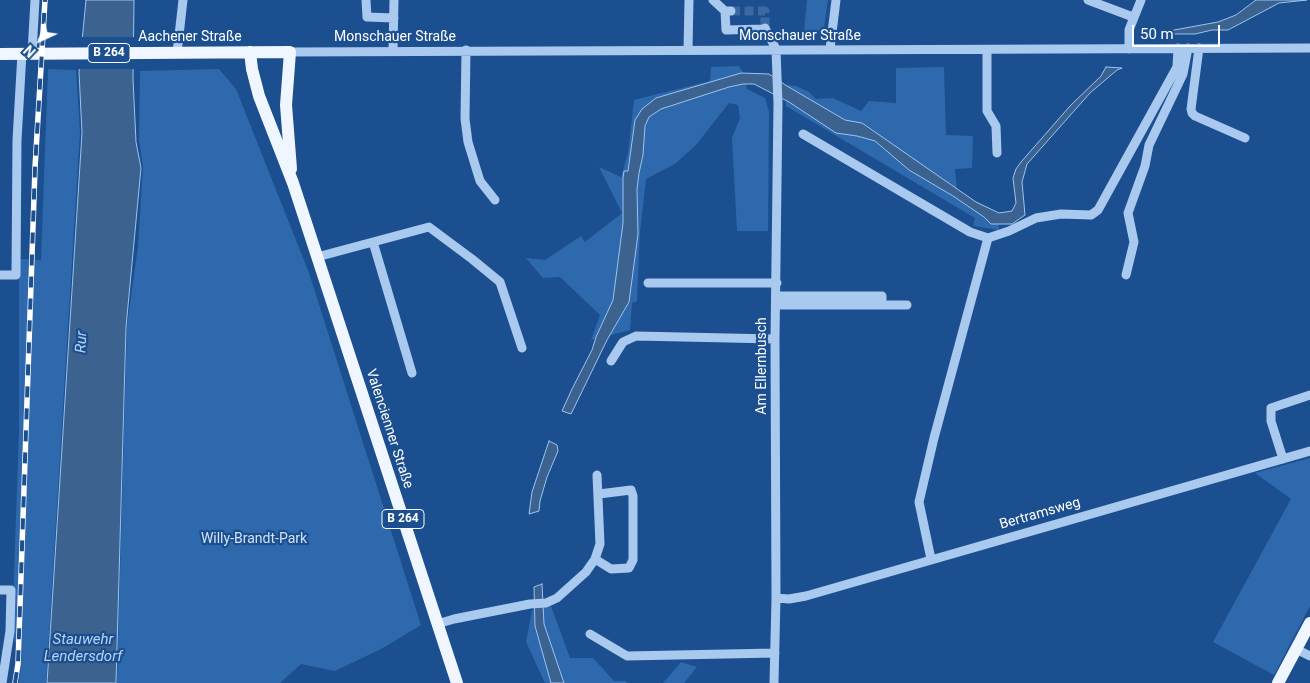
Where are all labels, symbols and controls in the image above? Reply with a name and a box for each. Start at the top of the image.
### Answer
north arrow [15,15,65,65]
scale bar [1135,15,1222,47]
text: 50 m [1140,25,1174,43]
street label: Monschauer Straße [739,28,861,44]
street label: Aachener Straße [138,29,242,45]
street label: Monschauer Straße [334,29,456,45]
text: N [21,42,39,60]
road number: B 264 [88,44,130,62]
street label: Am Ellernbusch [754,317,770,415]
water label: Rur [72,331,92,353]
street label: Valencienner Straße [362,367,416,491]
street label: Bertramsweg [998,494,1082,534]
road number: B 264 [382,509,424,528]
park label: Willy-Brandt-Park [201,531,307,547]
water label: Stauwehr Lendersdorf [44,631,122,666]

